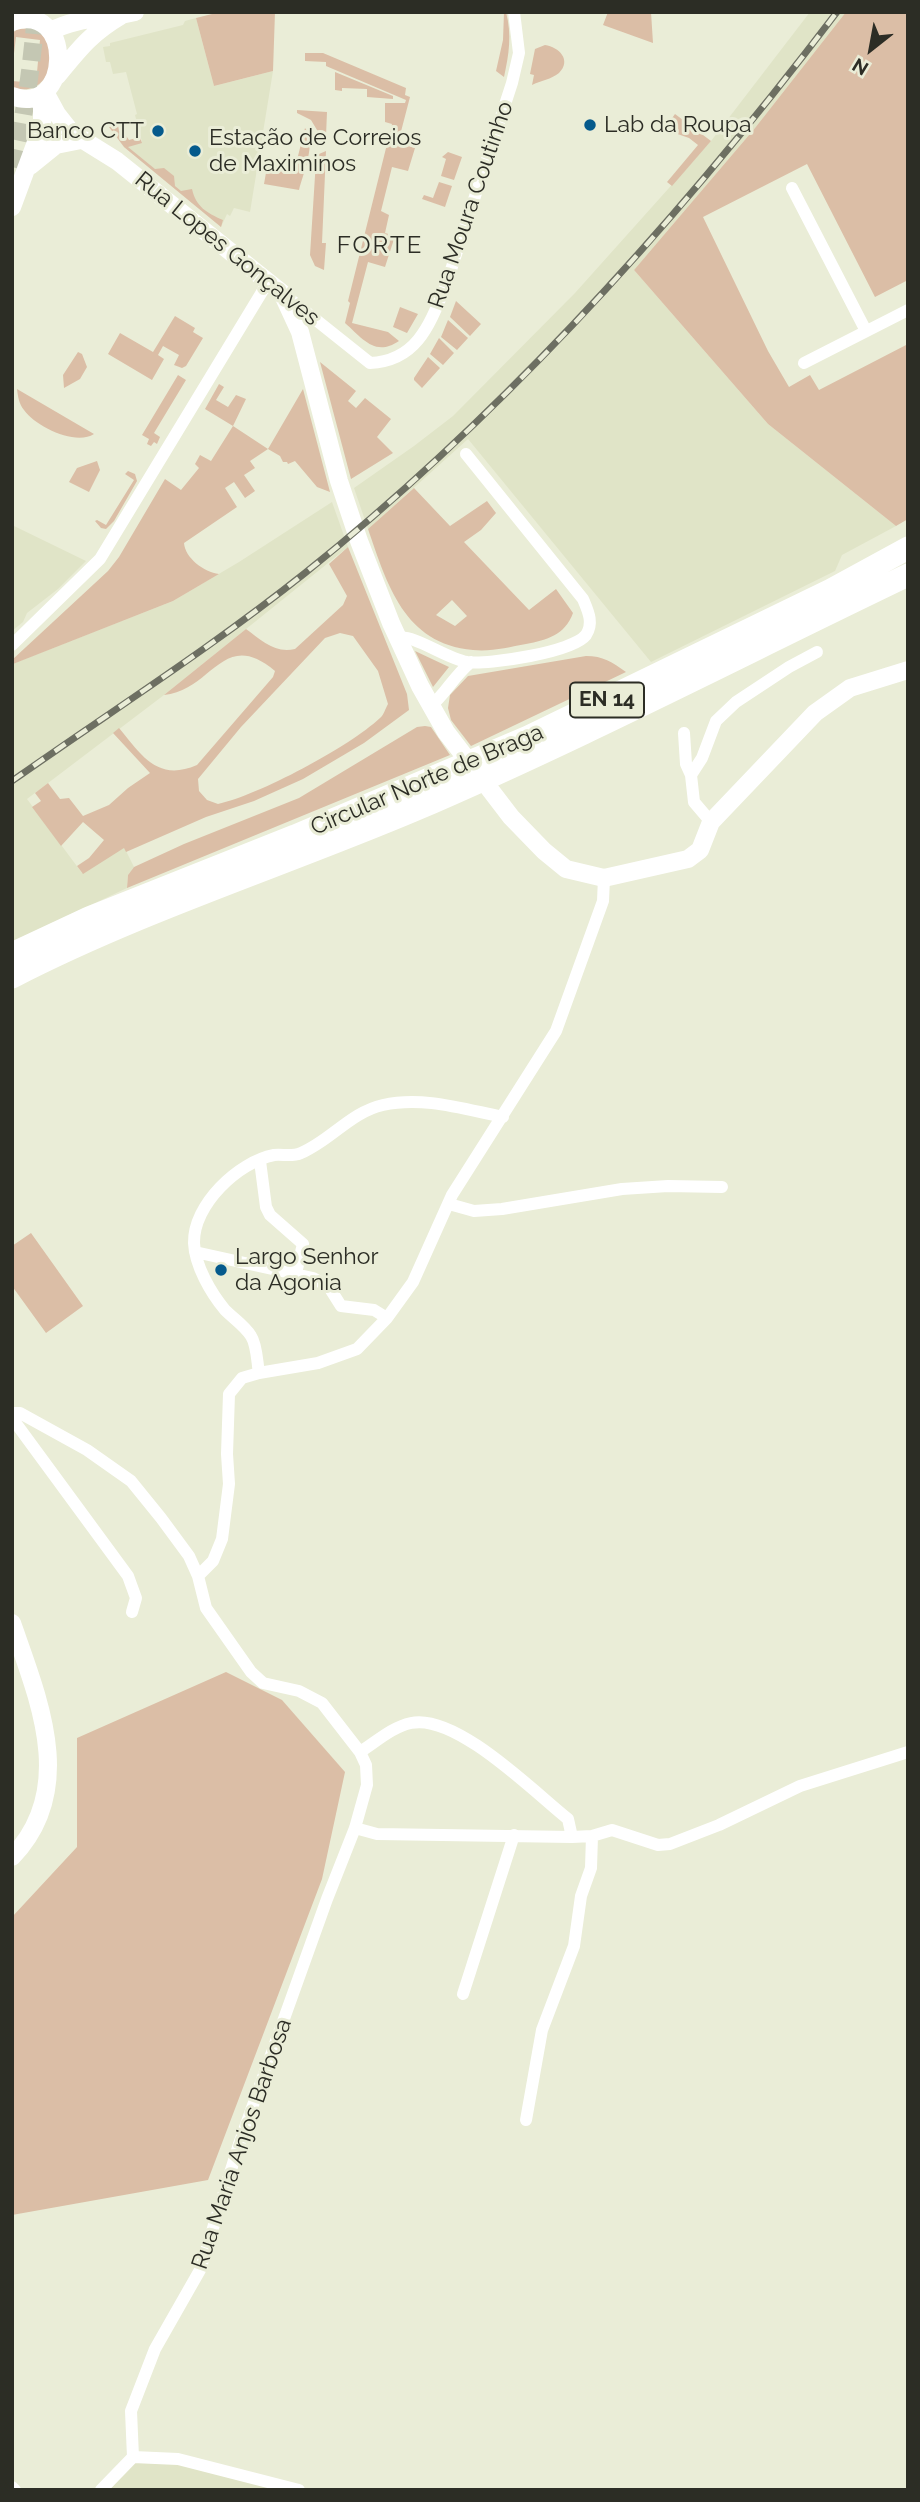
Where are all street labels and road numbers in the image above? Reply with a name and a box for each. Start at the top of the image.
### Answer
street label: Rua Moura Coutinho [423,98,519,312]
street label: Rua Lopes Gonçalves [129,166,325,332]
road number: EN 14 [570,682,644,718]
street label: Circular Norte de Braga [307,718,547,842]
street label: Rua Maria Anjos Barbosa [186,2015,298,2273]

